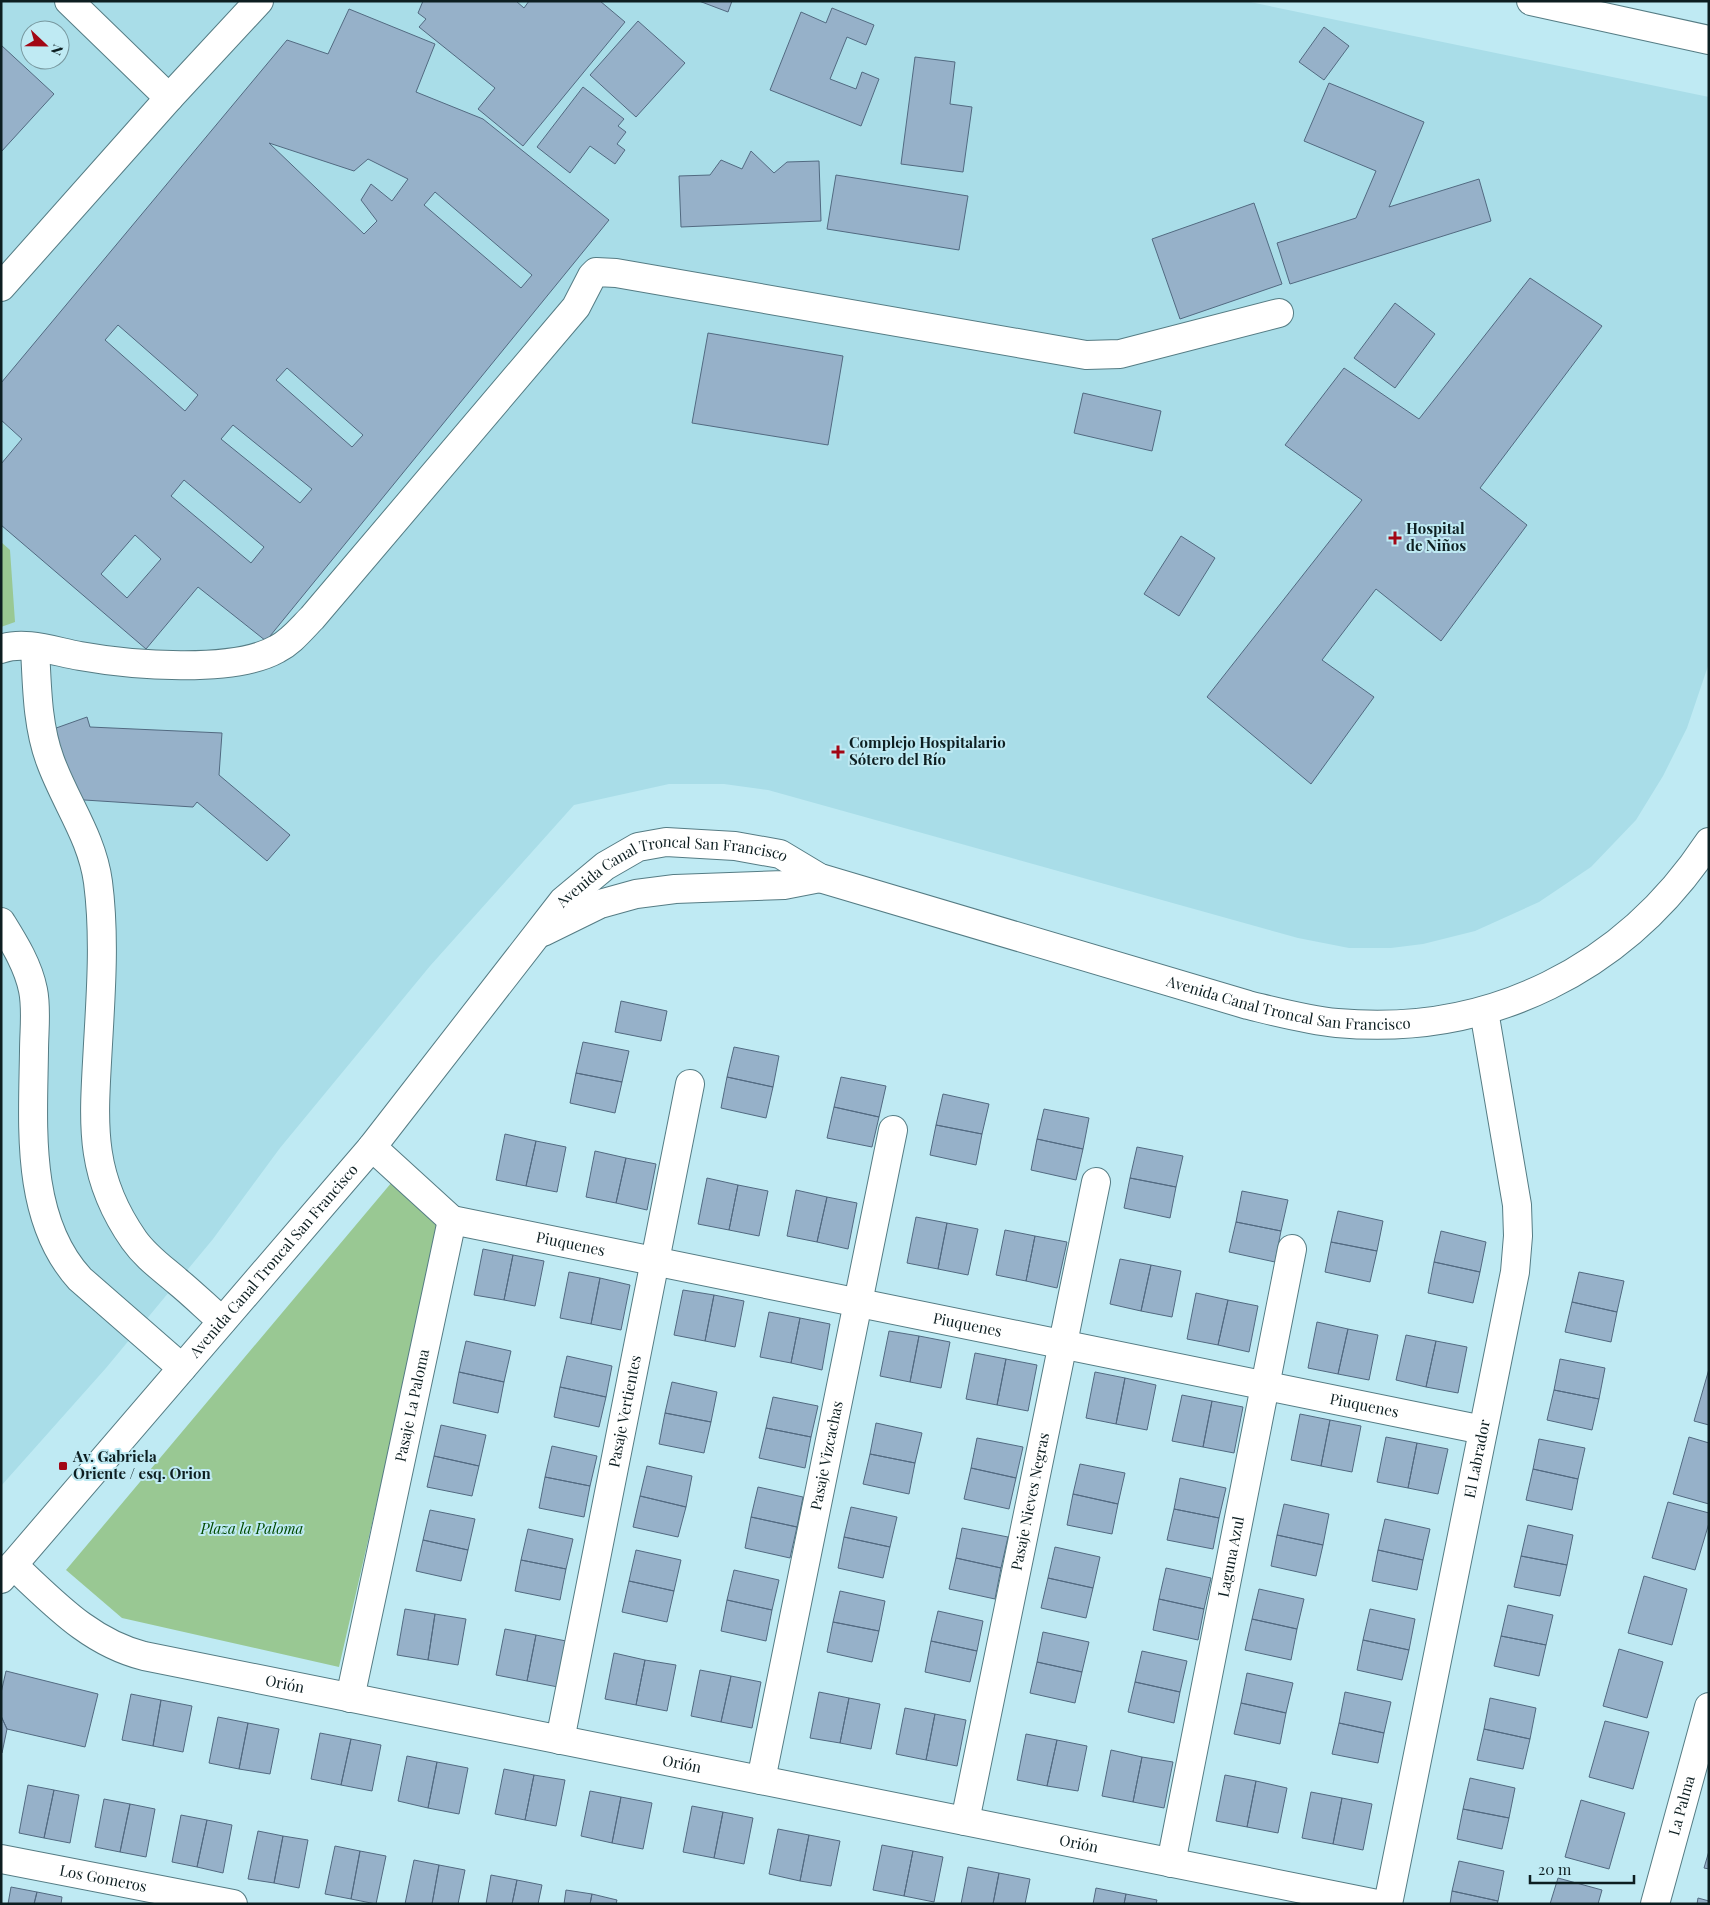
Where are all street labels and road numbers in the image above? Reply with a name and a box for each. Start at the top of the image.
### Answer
street label: Avenida Canal Troncal San Francisco [550,831,792,912]
street label: Avenida Canal Troncal San Francisco [1163,970,1411,1034]
street label: Avenida Canal Troncal San Francisco [184,1159,362,1362]
street label: Piuquenes [534,1226,607,1260]
street label: Piuquenes [931,1307,1004,1341]
street label: Pasaje La Paloma [390,1347,433,1464]
street label: Pasaje Vertientes [603,1353,645,1469]
street label: Piuquenes [1328,1388,1401,1422]
street label: Pasaje Vizcachas [805,1399,847,1512]
street label: El Labrador [1459,1417,1494,1500]
street label: Pasaje Nieves Negras [1006,1431,1053,1572]
street label: Laguna Azul [1213,1515,1248,1599]
street label: Orión [264,1670,306,1697]
street label: Orión [661,1749,703,1777]
street label: La Palma [1663,1773,1699,1837]
street label: Orión [1058,1829,1100,1857]
street label: Los Gomeros [58,1860,149,1896]

